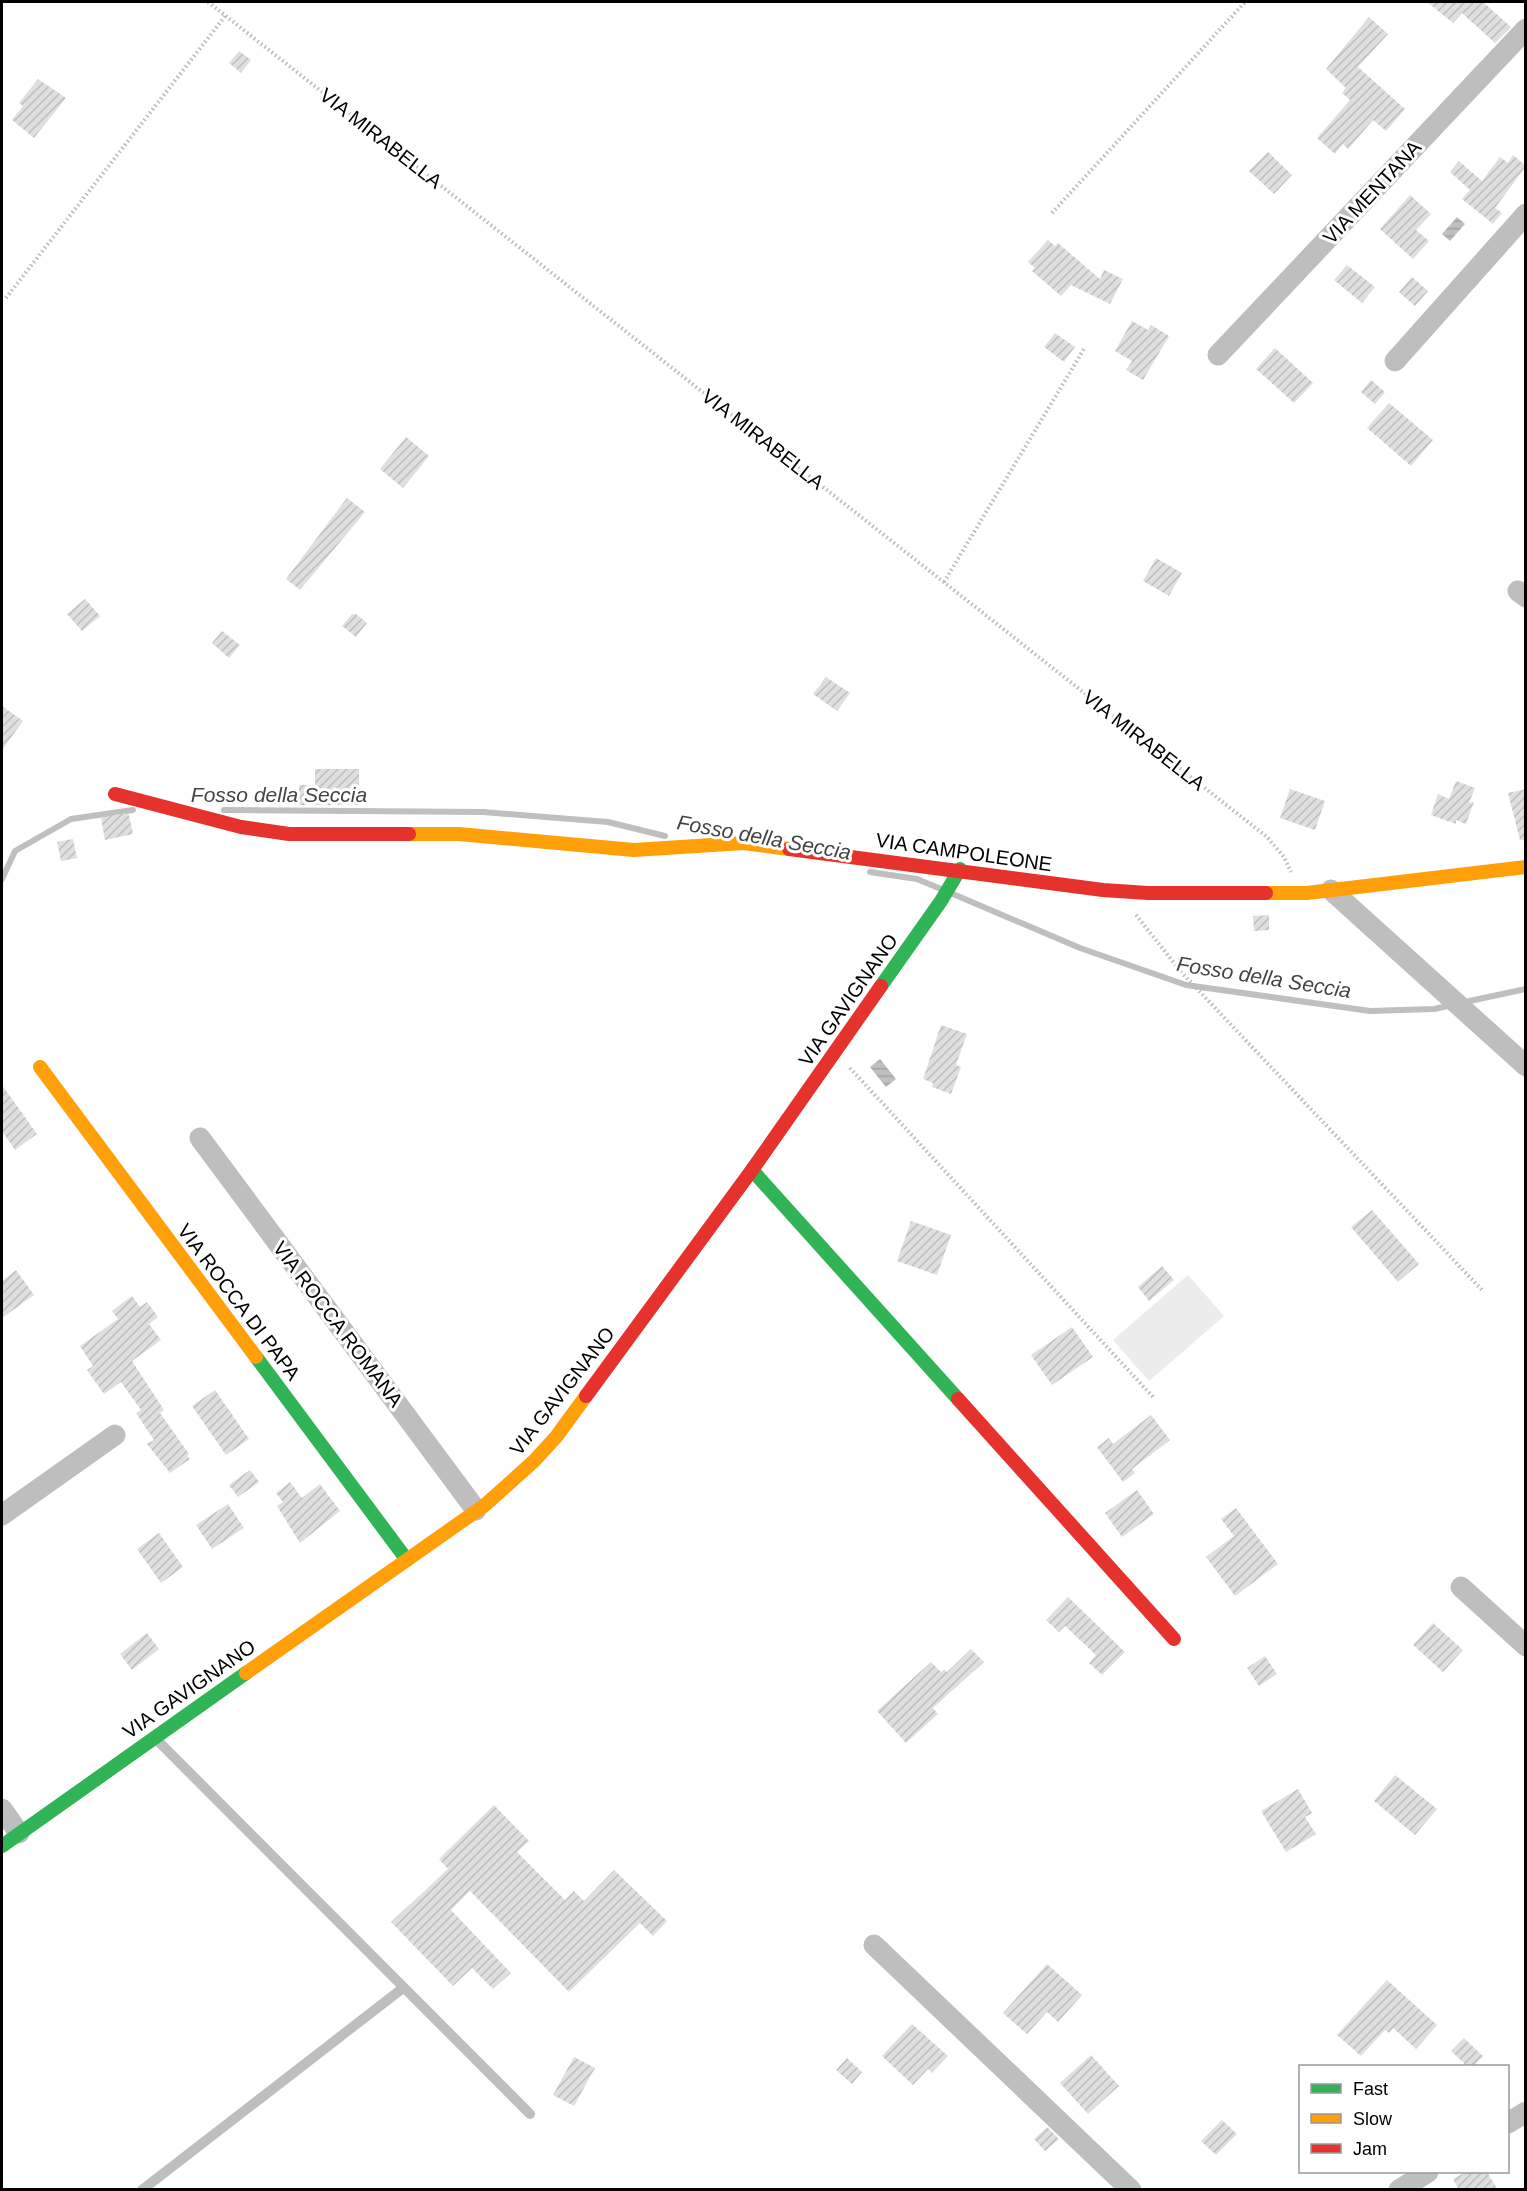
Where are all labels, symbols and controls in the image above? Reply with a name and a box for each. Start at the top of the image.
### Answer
street label: VIA MIRABELLA [316,83,447,193]
street label: VIA MENTANA [1319,135,1426,248]
street label: VIA MIRABELLA [698,384,829,494]
street label: VIA MIRABELLA [1079,685,1210,795]
water label: Fosso della Seccia [191,783,367,806]
water label: Fosso della Seccia [675,810,853,864]
street label: VIA CAMPOLEONE [874,829,1054,875]
street label: VIA GAVIGNANO [794,930,902,1070]
water label: Fosso della Seccia [1175,952,1353,1002]
street label: VIA ROCCA DI PAPA [173,1220,305,1385]
street label: VIA ROCCA ROMANA [269,1237,408,1411]
street label: VIA GAVIGNANO [505,1323,619,1459]
street label: VIA GAVIGNANO [119,1635,259,1743]
legend [1299,2065,1509,2173]
text: Fast [1353,2079,1388,2099]
text: Slow [1353,2109,1393,2129]
text: Jam [1353,2139,1387,2159]

